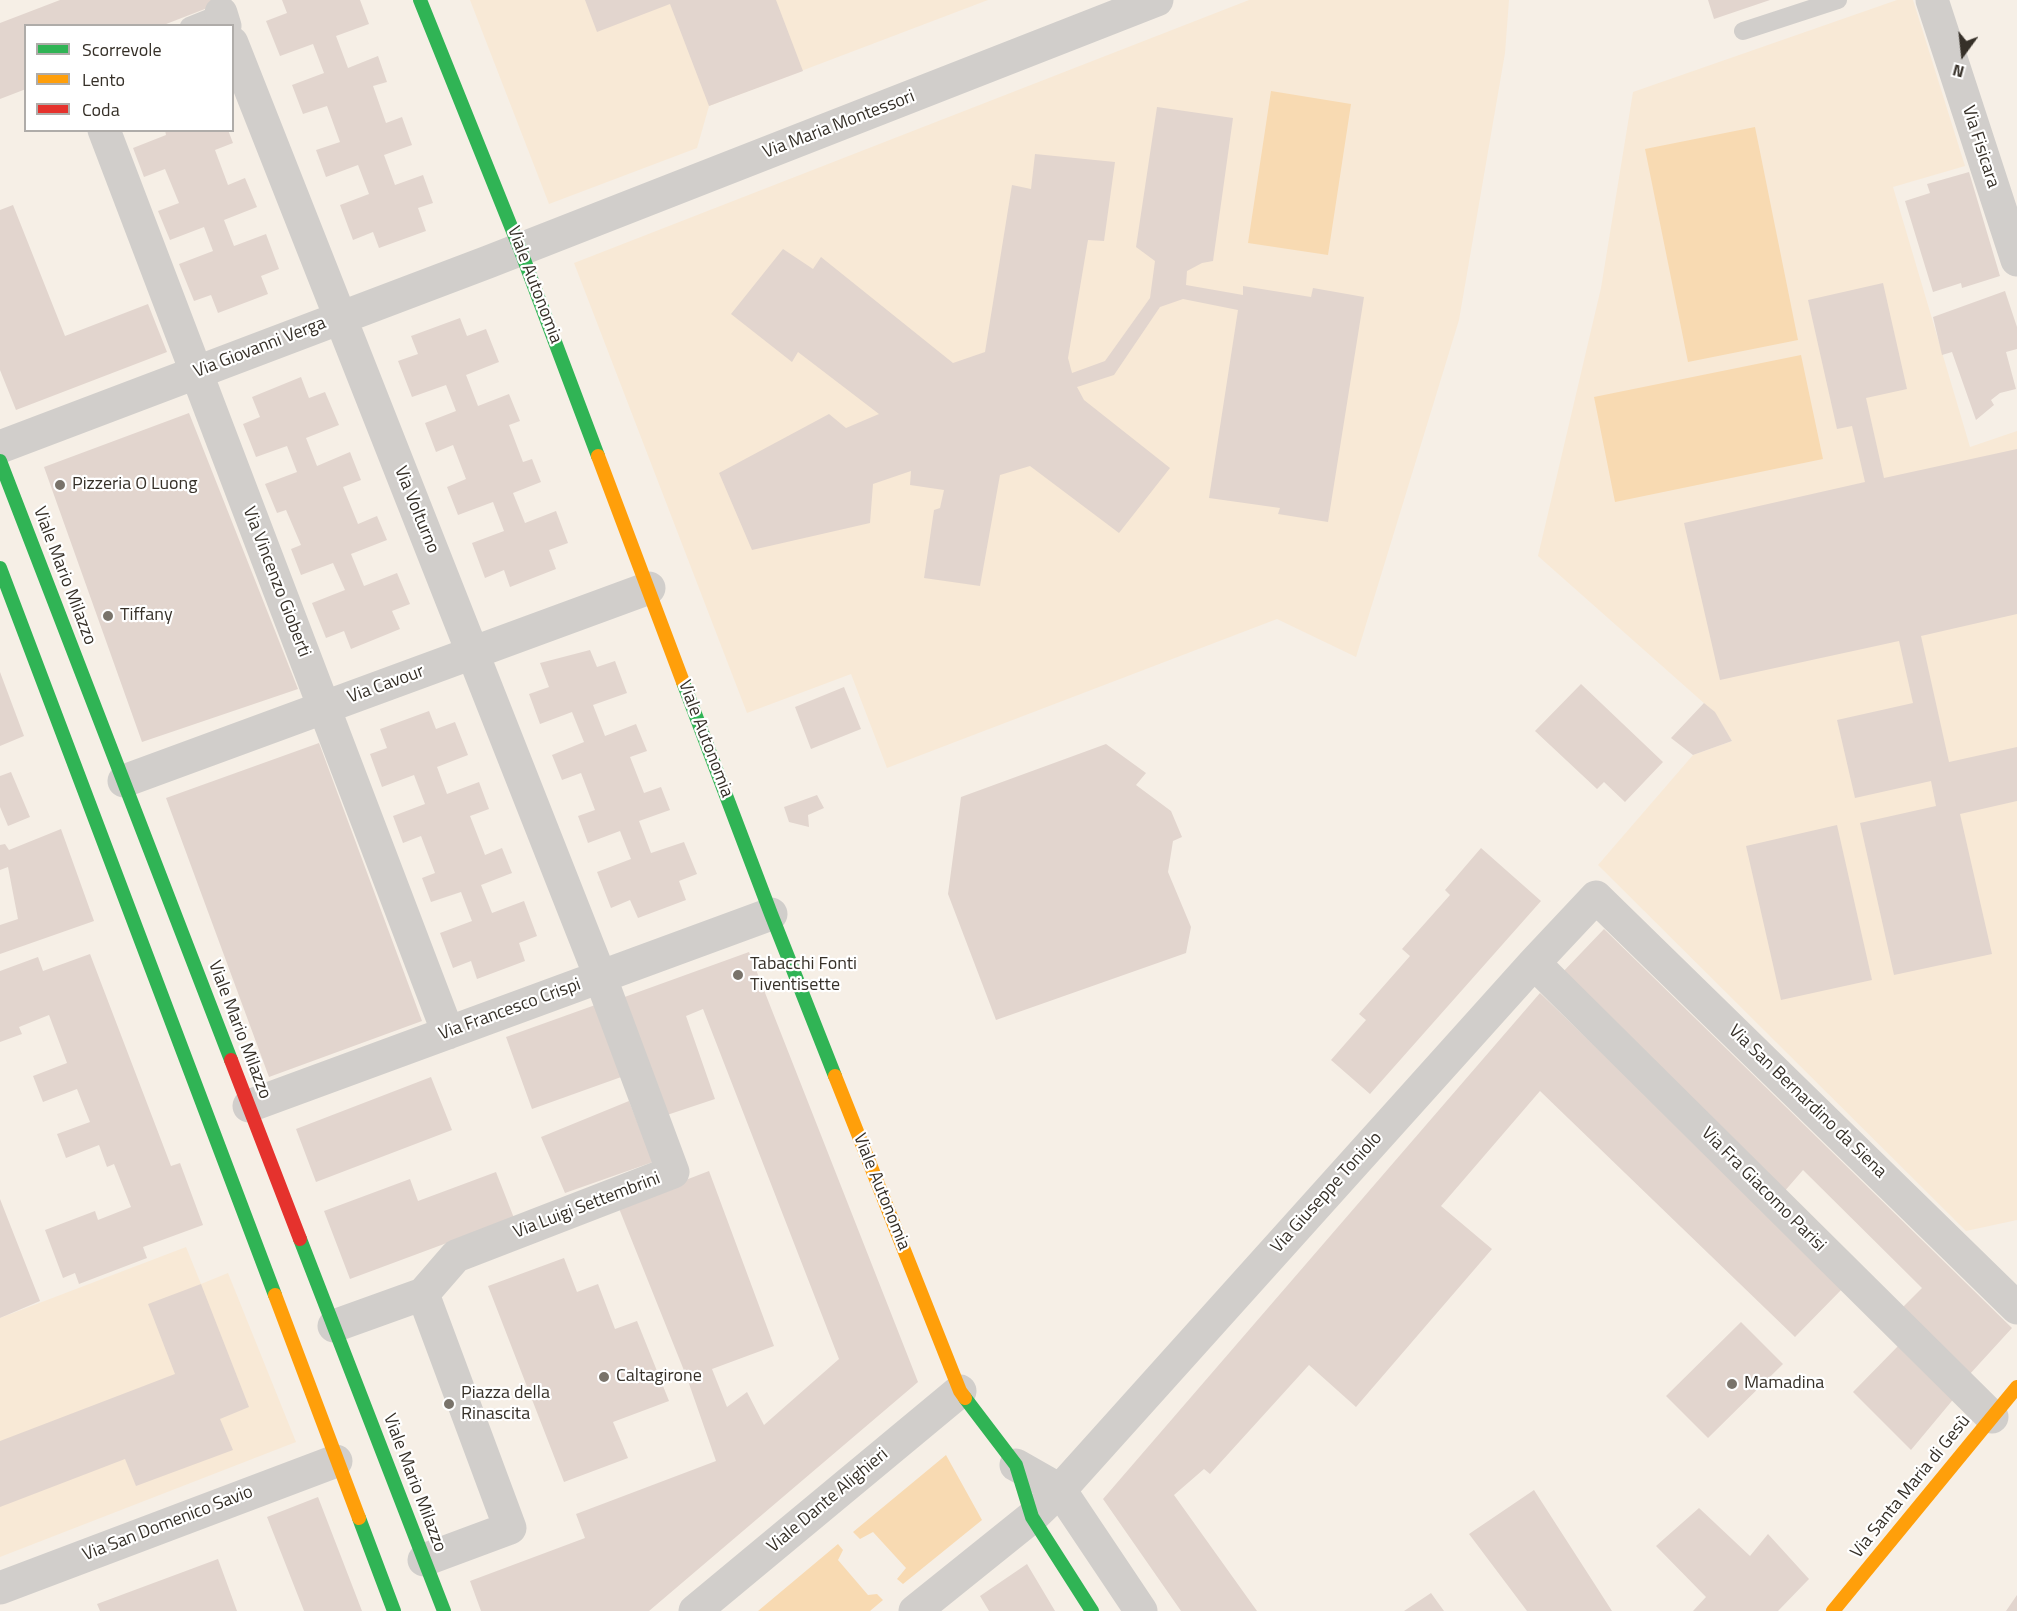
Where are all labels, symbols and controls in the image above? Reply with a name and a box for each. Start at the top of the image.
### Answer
legend [24,24,234,132]
north arrow [1933,24,1993,84]
text: Scorrevole [82,36,161,63]
text: N [1950,58,1967,84]
text: Lento [82,66,125,93]
street label: Via Maria Montessori [760,86,918,164]
text: Coda [82,96,120,123]
street label: Via Fisicara [1957,103,2003,191]
street label: Viale Autonomia [502,223,566,347]
street label: Via Giovanni Verga [191,313,329,383]
street label: Via Volturno [389,463,443,557]
place label: Pizzeria O Luong [72,474,198,496]
marker: Pizzeria O Luong [53,478,67,492]
street label: Viale Mario Milazzo [28,504,100,648]
street label: Via Vincenzo Gioberti [237,504,315,660]
place label: Tiffany [120,605,173,627]
marker: Tiffany [101,609,115,623]
street label: Via Cavour [345,661,427,709]
street label: Viale Autonomia [673,677,737,801]
place label: Tabacchi Fonti Tiventisette [750,954,857,996]
street label: Viale Mario Milazzo [203,958,275,1102]
marker: Tabacchi Fonti Tiventisette [731,968,745,982]
street label: Via Francesco Crispi [436,974,584,1046]
street label: Via San Bernardino da Siena [1723,1021,1891,1183]
street label: Via Fra Giacomo Parisi [1696,1123,1830,1257]
street label: Via Giuseppe Toniolo [1267,1128,1387,1258]
street label: Viale Autonomia [848,1131,914,1253]
street label: Via Luigi Settembrini [511,1168,663,1244]
place label: Caltagirone [616,1366,702,1388]
marker: Caltagirone [597,1370,611,1384]
place label: Mamadina [1744,1373,1824,1395]
marker: Mamadina [1725,1377,1739,1391]
place label: Piazza della Rinascita [461,1383,550,1426]
marker: Piazza della Rinascita [442,1397,456,1411]
street label: Viale Mario Milazzo [378,1411,450,1555]
street label: Via Santa Maria di Gesù [1847,1411,1975,1563]
street label: Viale Dante Alighieri [763,1444,893,1558]
street label: Via San Domenico Savio [80,1482,256,1566]

